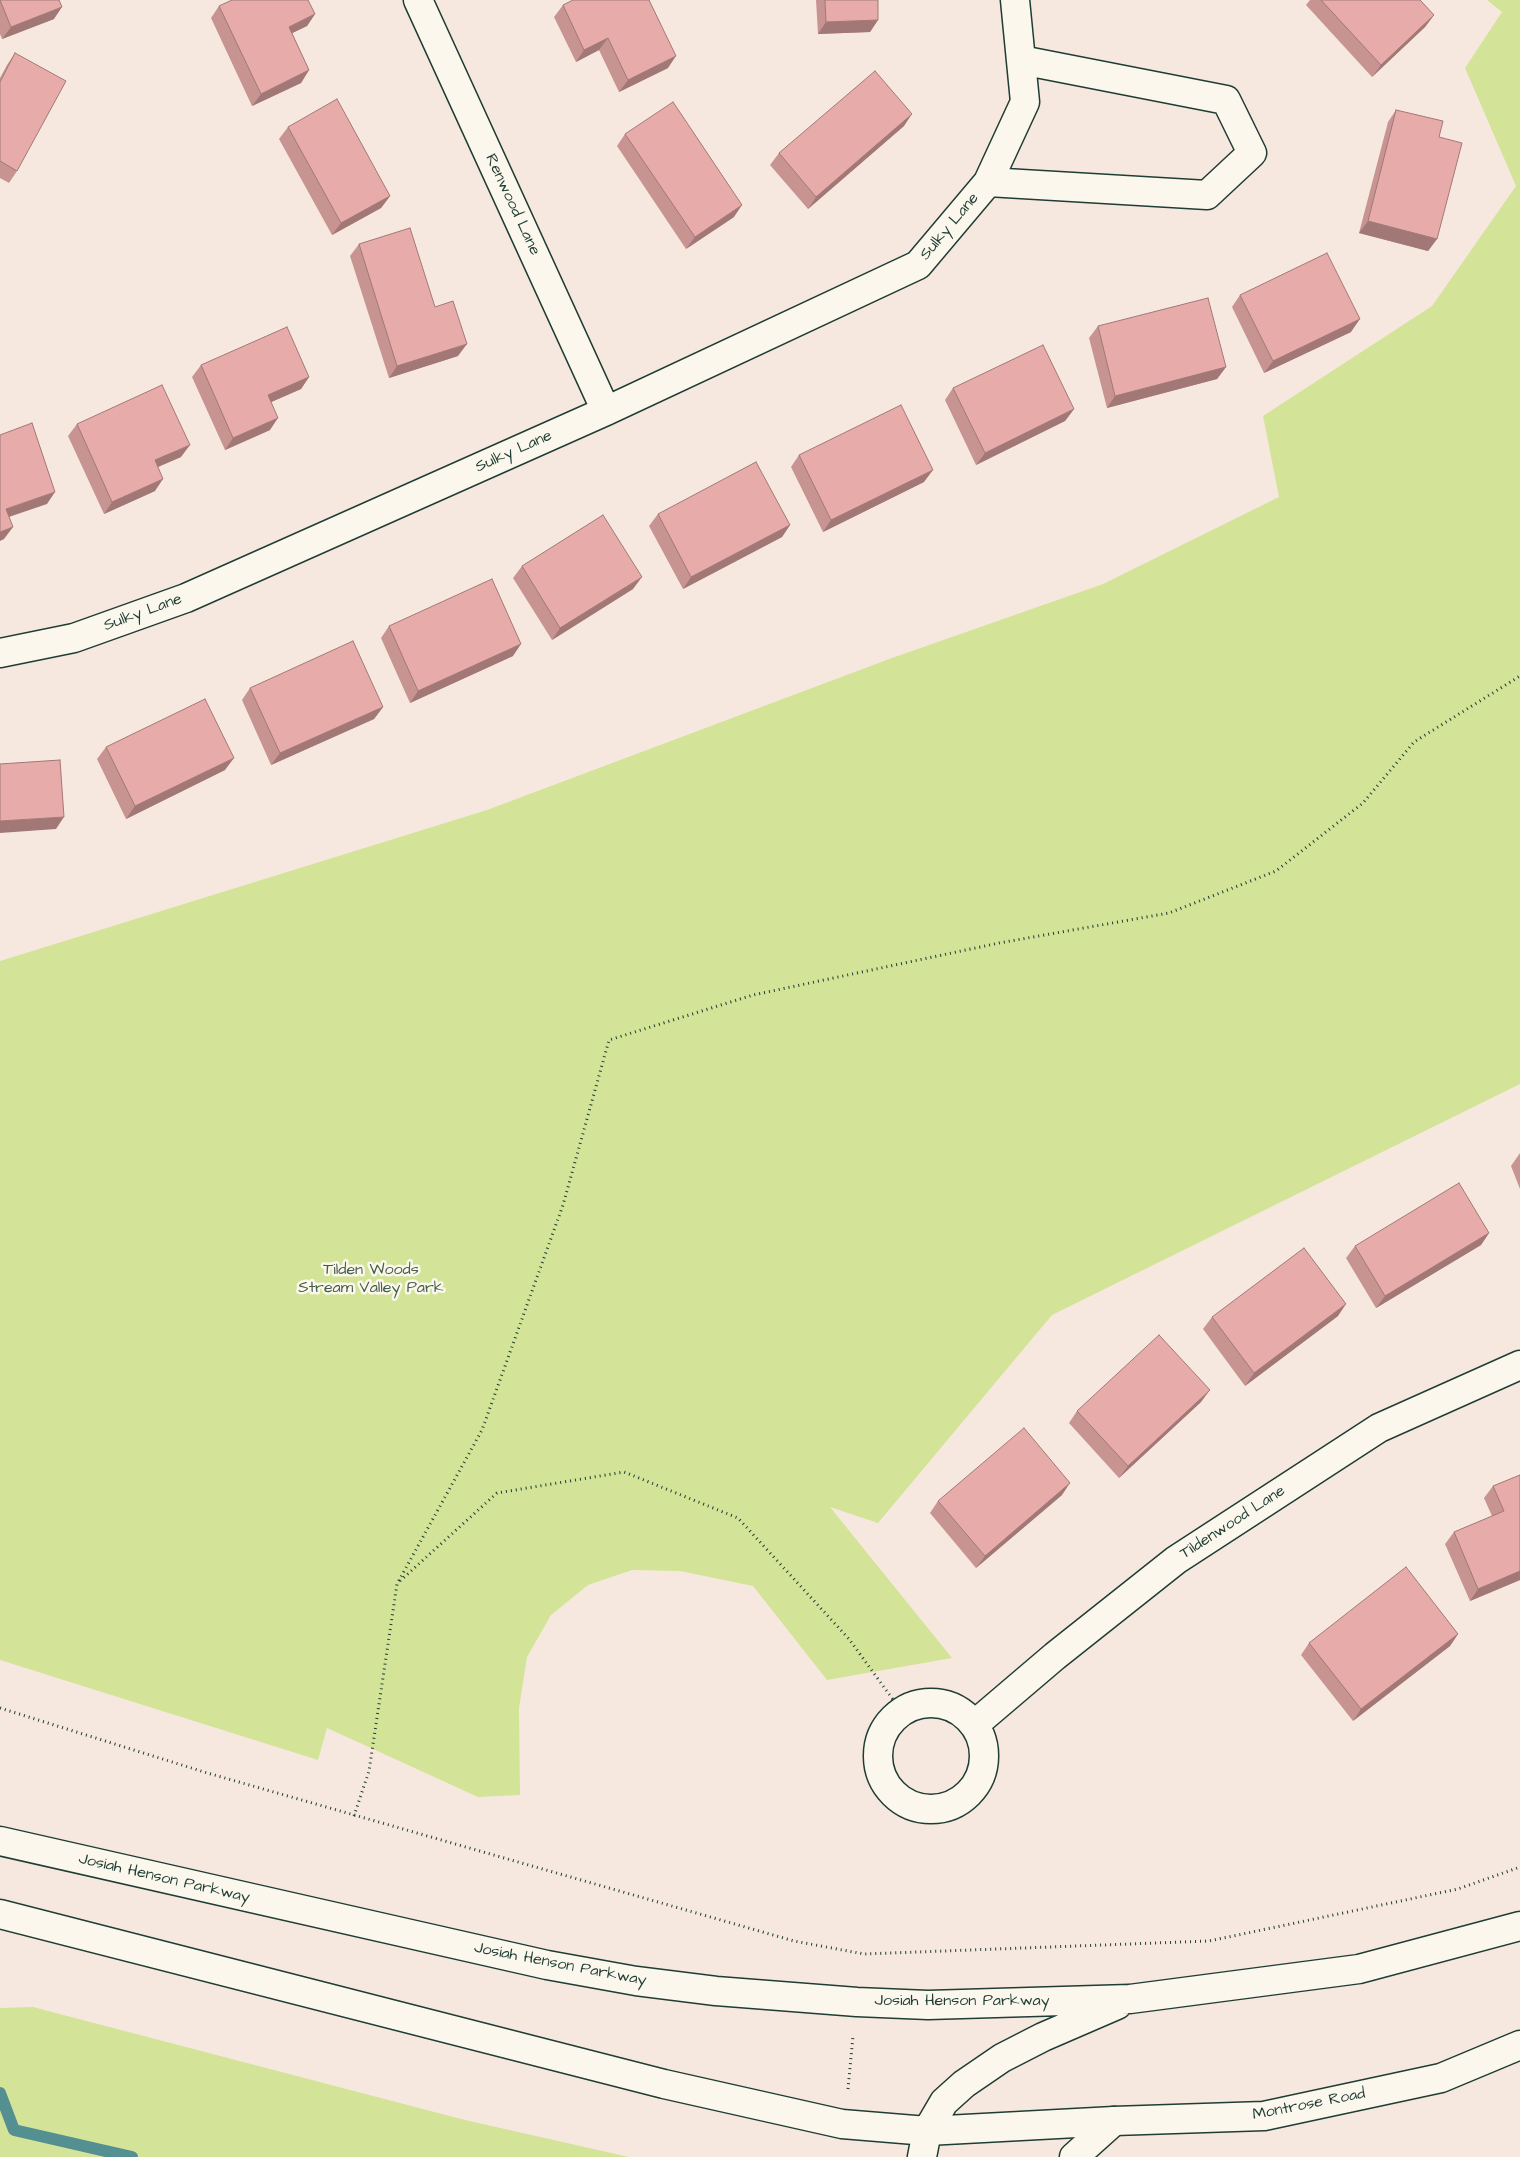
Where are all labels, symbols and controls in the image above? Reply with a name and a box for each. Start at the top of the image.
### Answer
street label: Renwood Lane [480,151,544,259]
street label: Sulky Lane [916,189,984,265]
street label: Sulky Lane [473,427,555,477]
street label: Sulky Lane [101,590,185,636]
park label: Tilden Woods Stream Valley Park [298,1261,444,1299]
street label: Tildenwood Lane [1177,1482,1289,1564]
street label: Josiah Henson Parkway [77,1850,251,1908]
street label: Josiah Henson Parkway [472,1939,648,1991]
street label: Josiah Henson Parkway [874,1992,1050,2012]
street label: Montrose Road [1251,2085,1367,2125]

